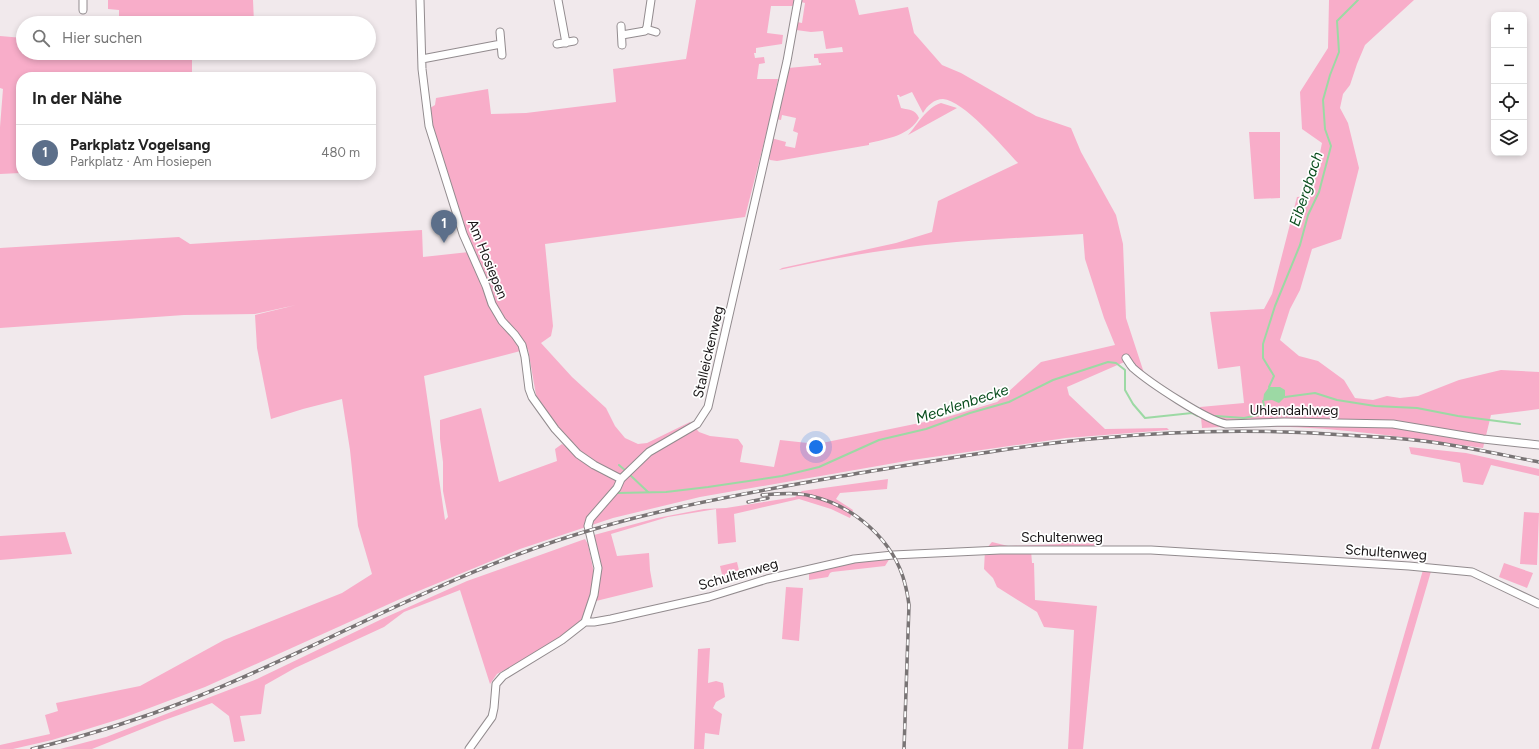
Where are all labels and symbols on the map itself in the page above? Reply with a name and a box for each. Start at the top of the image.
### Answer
water label: Eibergbach [1285,149,1327,229]
pin: 1 [431,210,457,243]
street label: Am Hosiepen [464,217,511,302]
street label: Stalleickenweg [690,304,727,400]
water label: Mecklenbecke [913,380,1011,428]
street label: Uhlendahlweg [1249,402,1339,419]
your location [806,437,826,457]
street label: Schultenweg [1021,529,1103,546]
street label: Schultenweg [1344,541,1428,564]
street label: Schultenweg [696,555,780,594]

